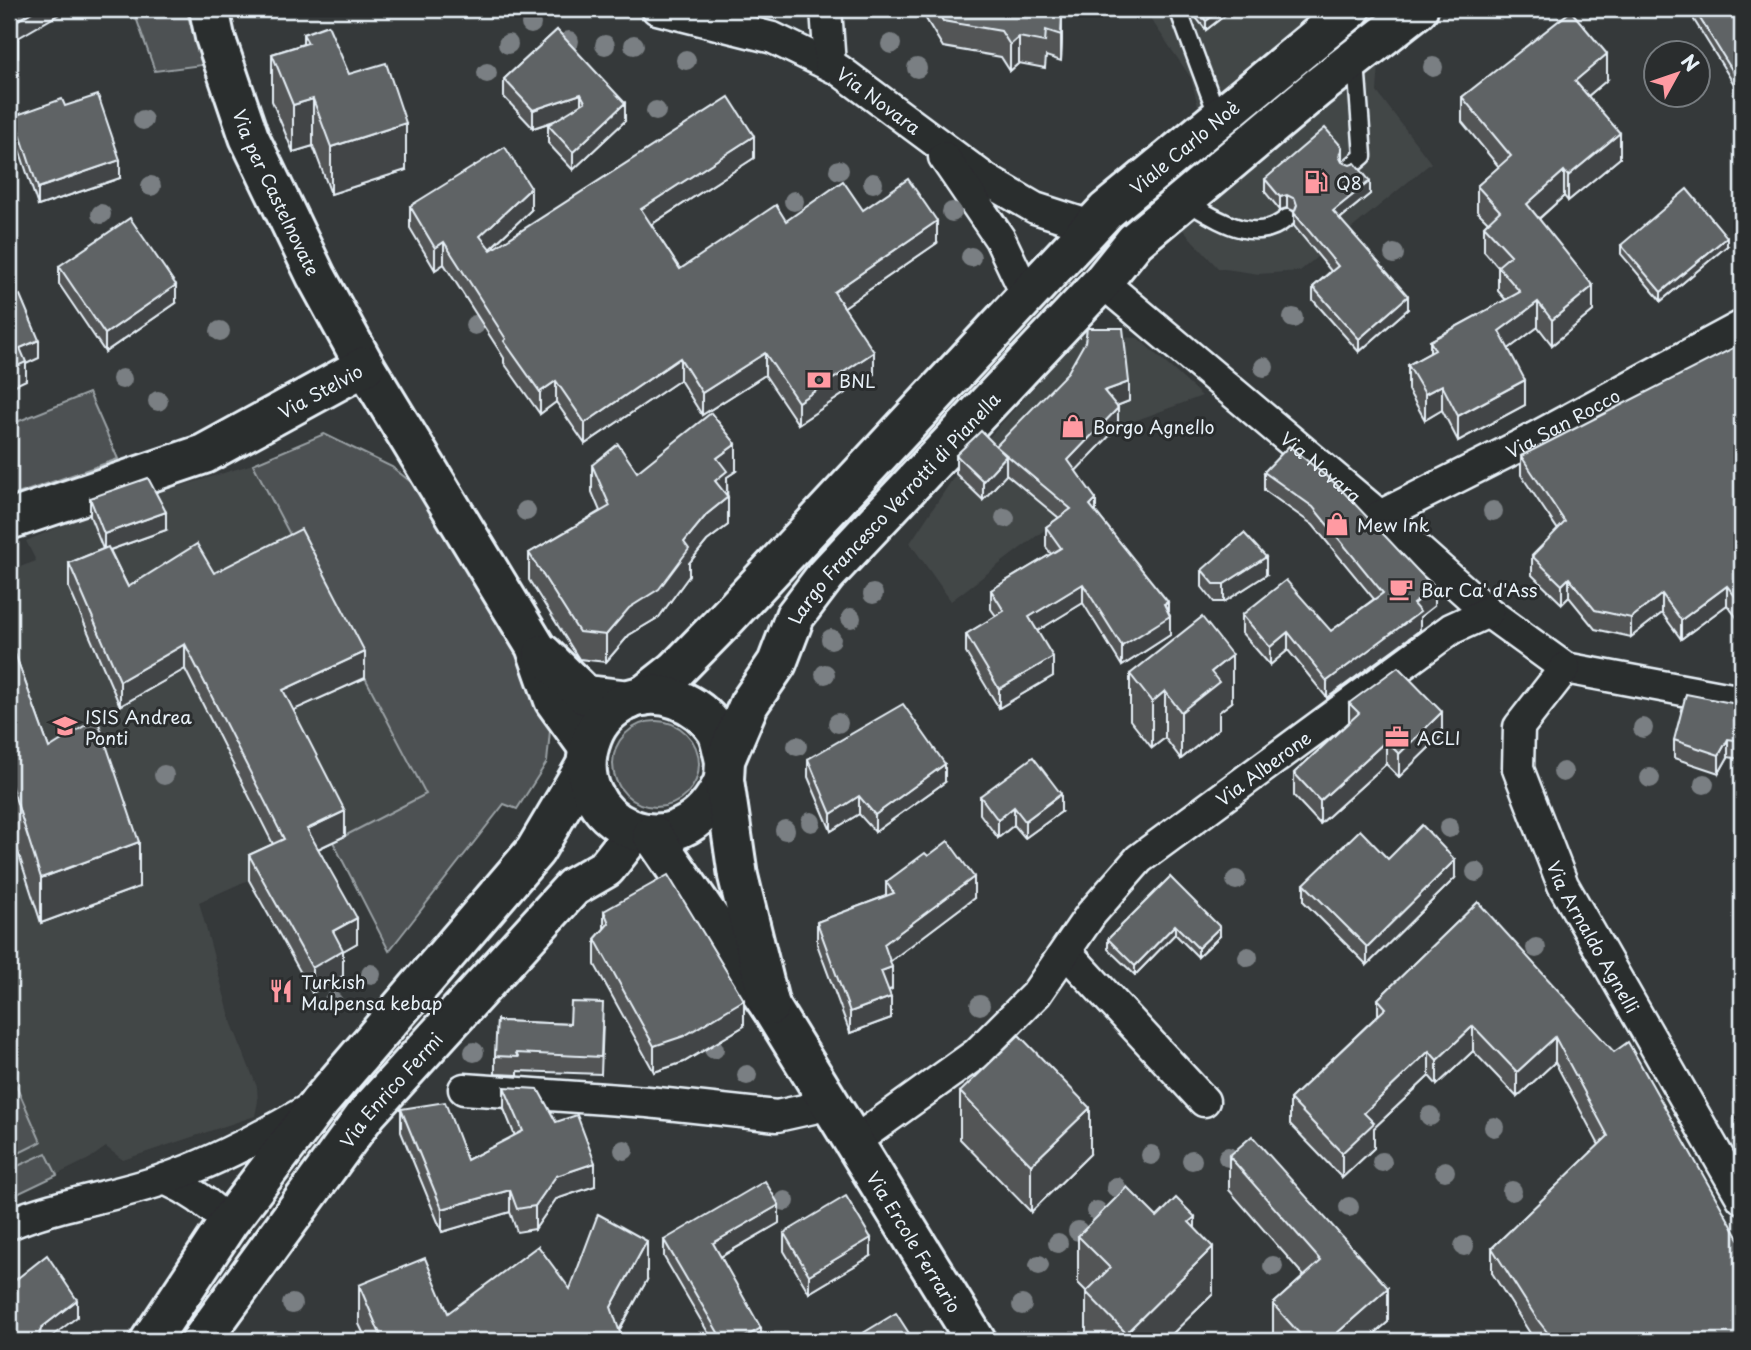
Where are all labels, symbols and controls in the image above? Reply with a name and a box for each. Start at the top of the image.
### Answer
north arrow [1642,38,1712,108]
text: N [1675,48,1706,77]
street label: Via Novara [831,60,927,141]
street label: Viale Carlo Noè [1123,93,1245,200]
street label: Via per Castelnovate [227,105,327,280]
fuel station icon: Q8 [1302,168,1330,196]
place label: Q8 [1336,169,1362,196]
street label: Via Stelvio [273,357,367,425]
bank icon: BNL [805,366,833,394]
place label: BNL [839,367,875,394]
street label: Via San Rocco [1501,381,1624,464]
street label: Largo Francesco Verrotti di Pianella [780,385,1006,627]
shop icon: Borgo Agnello [1059,412,1087,440]
place label: Borgo Agnello [1093,413,1214,440]
street label: Via Novara [1275,425,1369,509]
shop icon: Mew Ink [1323,510,1351,538]
place label: Mew Ink [1357,511,1430,538]
cafe icon: Bar Ca' d'Ass [1387,575,1415,603]
place label: Bar Ca' d'Ass [1421,576,1537,603]
place label: ISIS Andrea Ponti [85,703,192,751]
school or university icon: ISIS Andrea Ponti [51,712,79,740]
street label: Via Alberone [1210,723,1316,812]
office icon: ACLI [1383,723,1411,751]
place label: ACLI [1417,724,1460,751]
street label: Via Arnaldo Agnelli [1541,856,1647,1018]
place label: Turkısh Malpensa kebap [301,968,442,1016]
restaurant icon: Turkısh Malpensa kebap [267,977,295,1005]
street label: Via Enrico Fermi [333,1026,448,1153]
street label: Via Ercole Ferrario [861,1165,969,1317]

